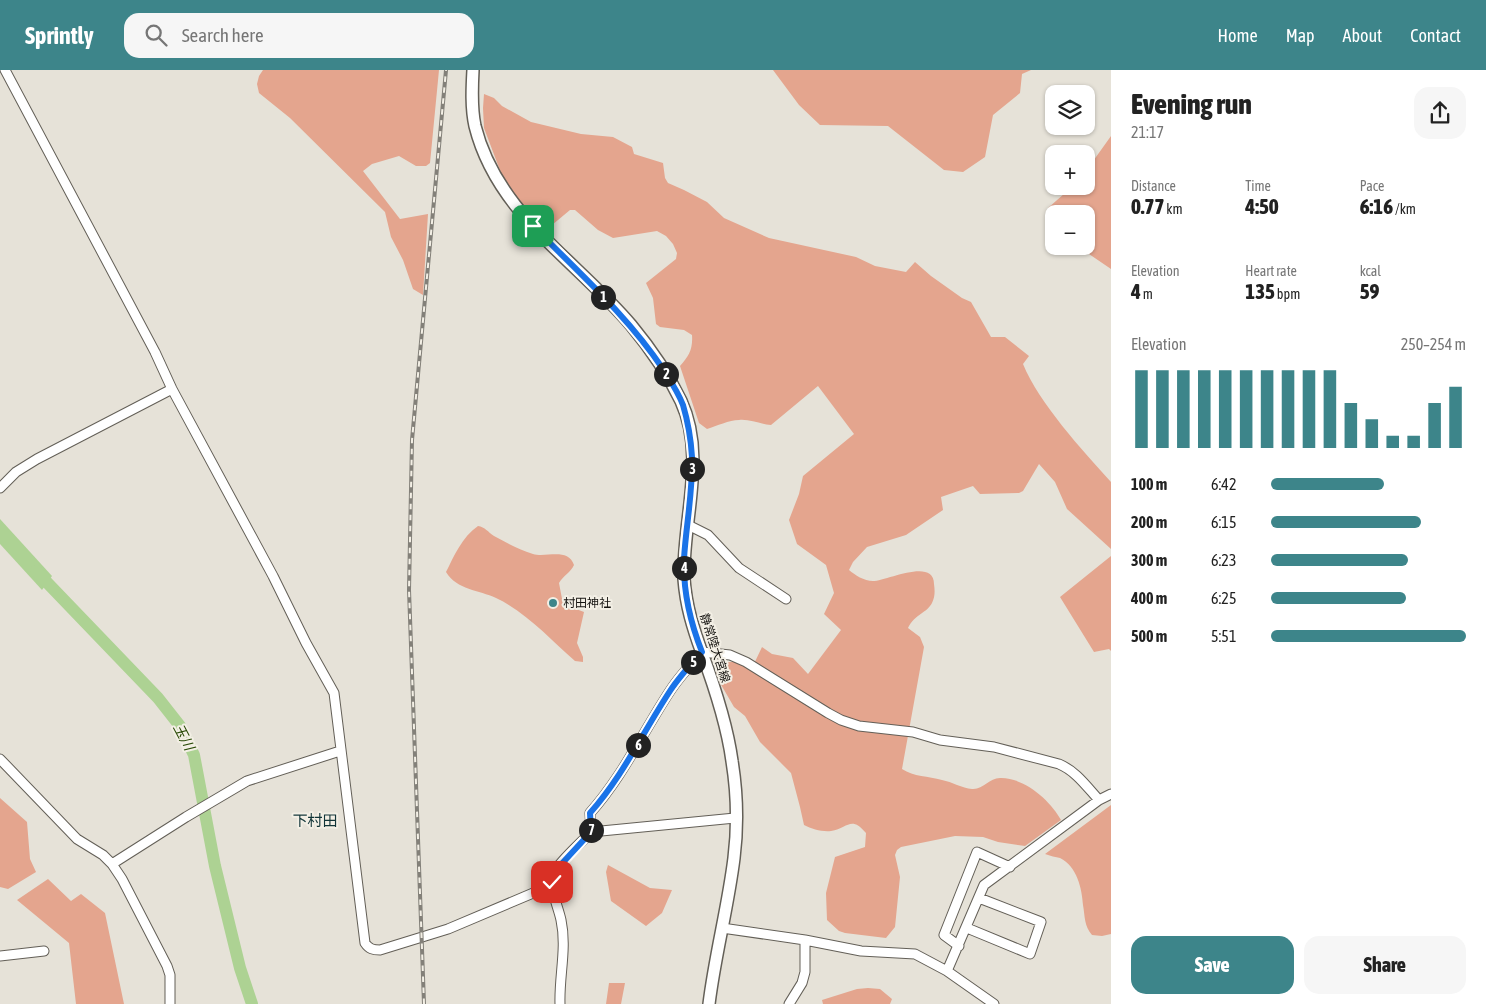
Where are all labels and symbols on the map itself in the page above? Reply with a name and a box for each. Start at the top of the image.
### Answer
pin [512,205,554,247]
pin: 1 [590,284,616,310]
pin: 2 [654,362,678,386]
pin: 3 [680,456,704,482]
pin: 4 [672,556,696,580]
place label: 村田神社 [563,596,611,610]
marker: 村田神社 [547,597,559,609]
street label: 静常陸大宮線 [697,612,733,684]
pin: 5 [680,650,706,674]
water label: 玉川 [170,721,199,755]
pin: 6 [626,732,650,758]
district label: 下村田 [292,812,338,829]
pin: 7 [578,818,604,842]
pin [531,861,573,903]

